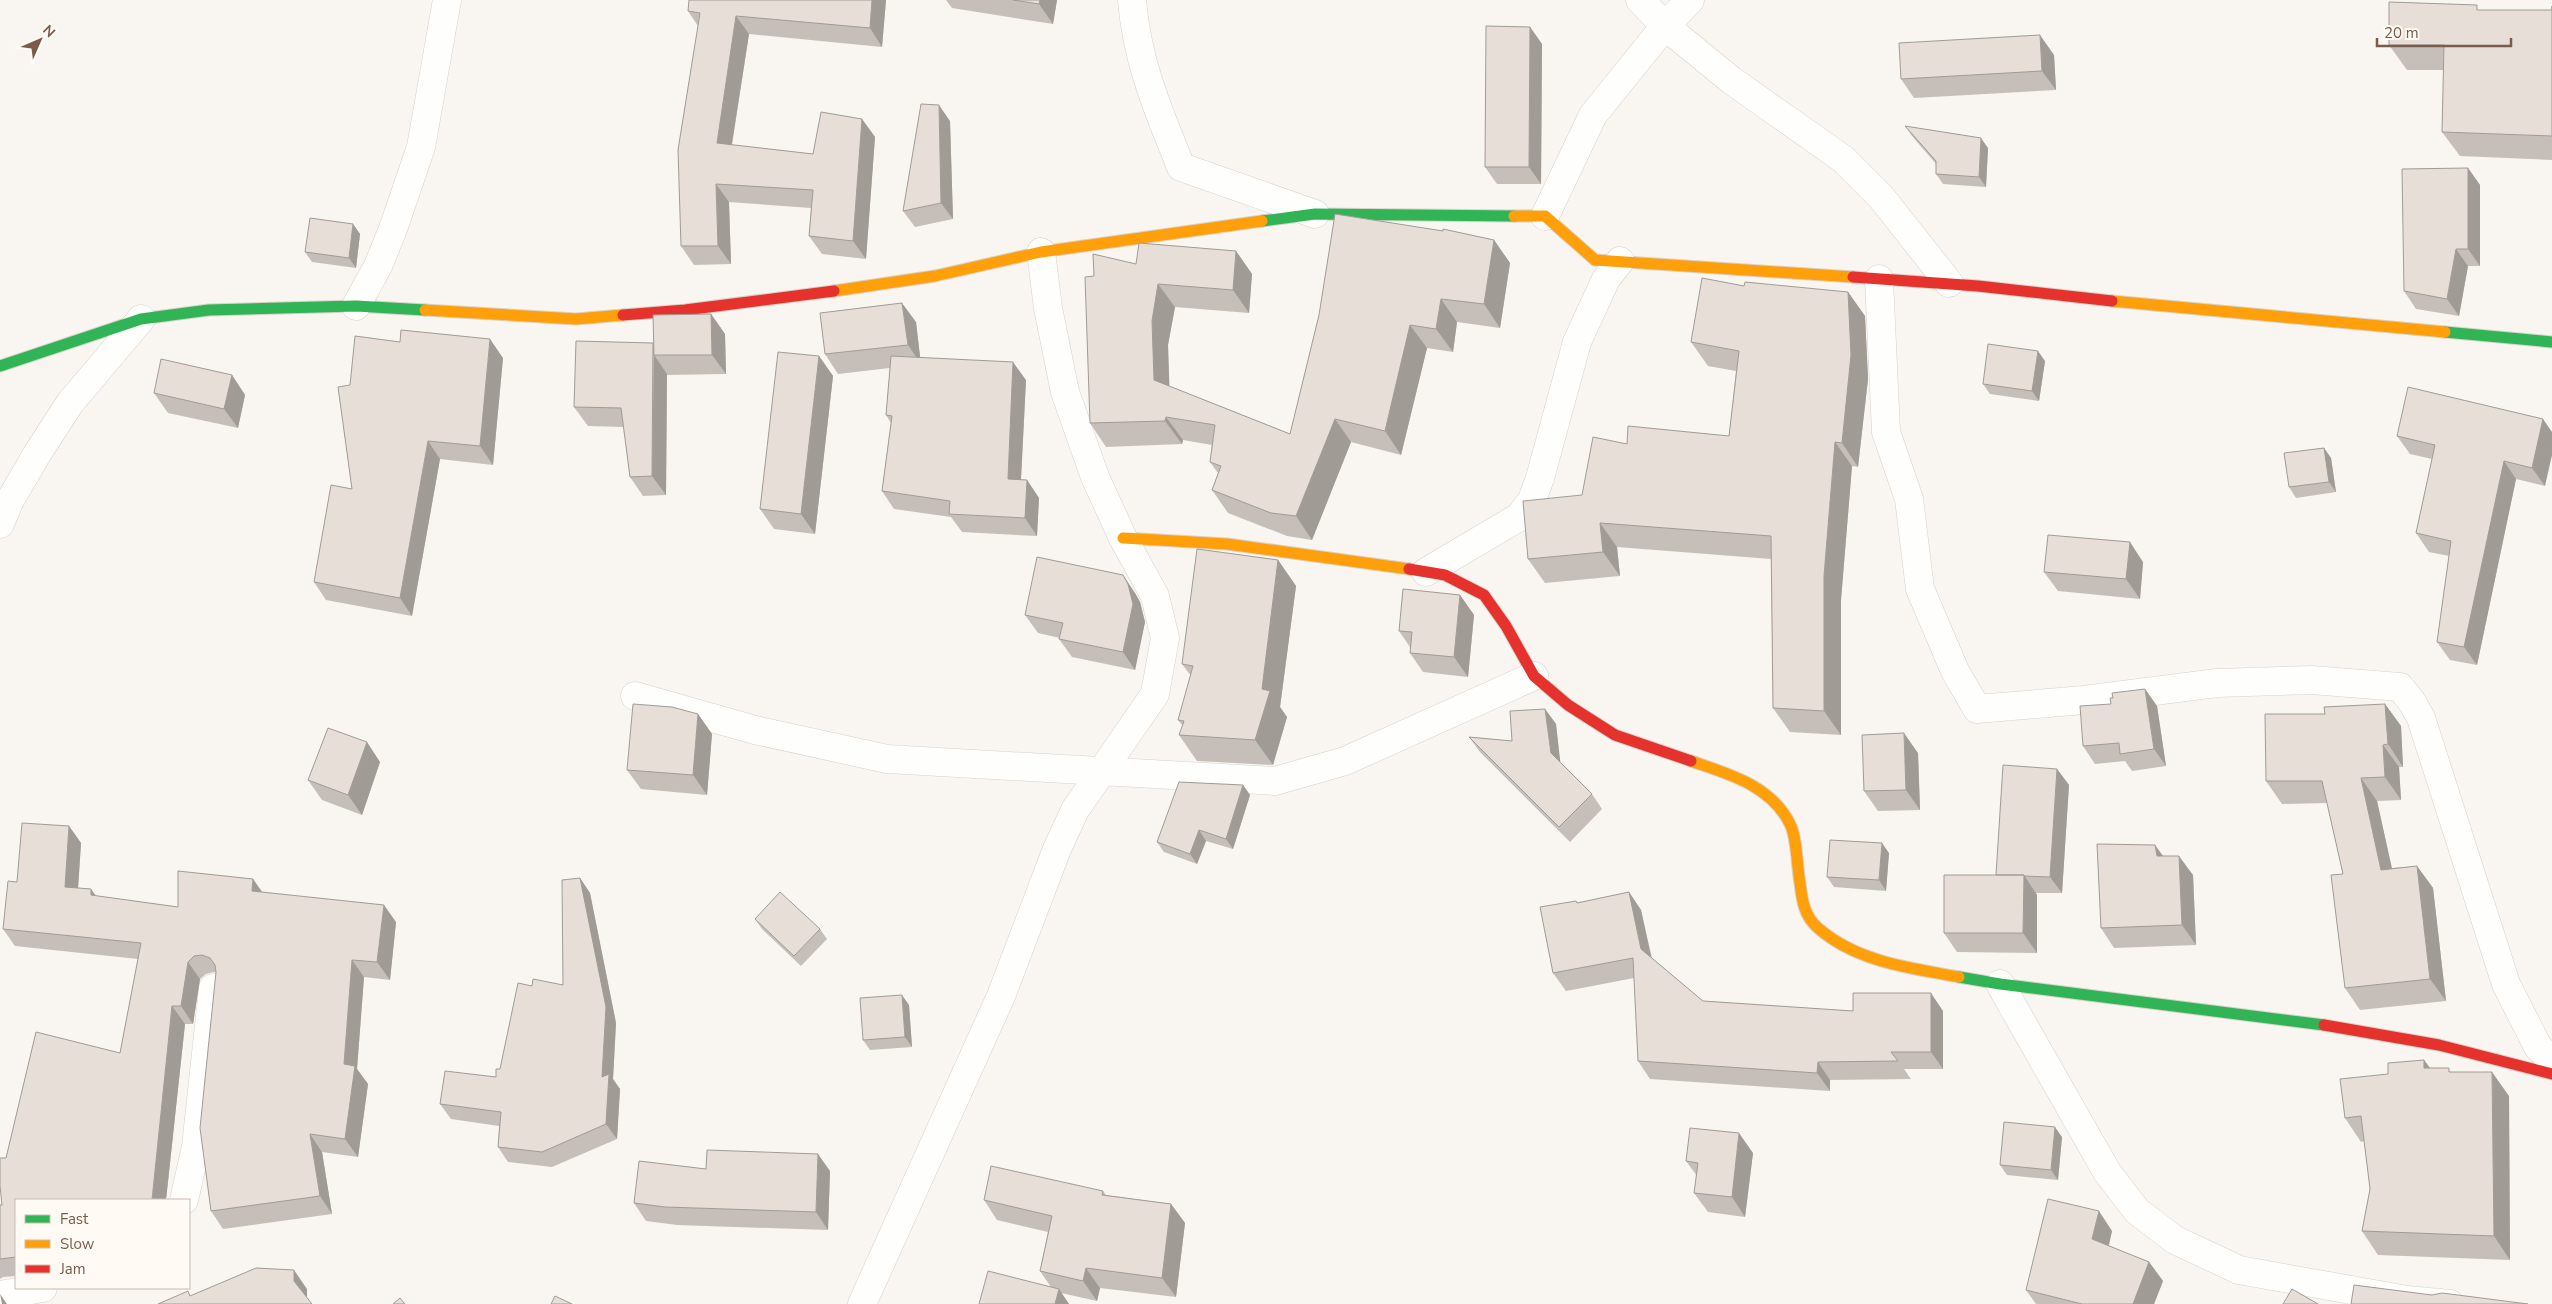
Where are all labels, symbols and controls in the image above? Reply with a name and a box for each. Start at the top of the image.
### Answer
north arrow [15,15,65,65]
scale bar [2377,15,2511,47]
text: N [38,21,59,42]
text: 20 m [2384,23,2419,43]
legend [15,1199,190,1289]
text: Fast [60,1209,89,1229]
text: Slow [60,1234,95,1254]
text: Jam [59,1259,86,1279]

